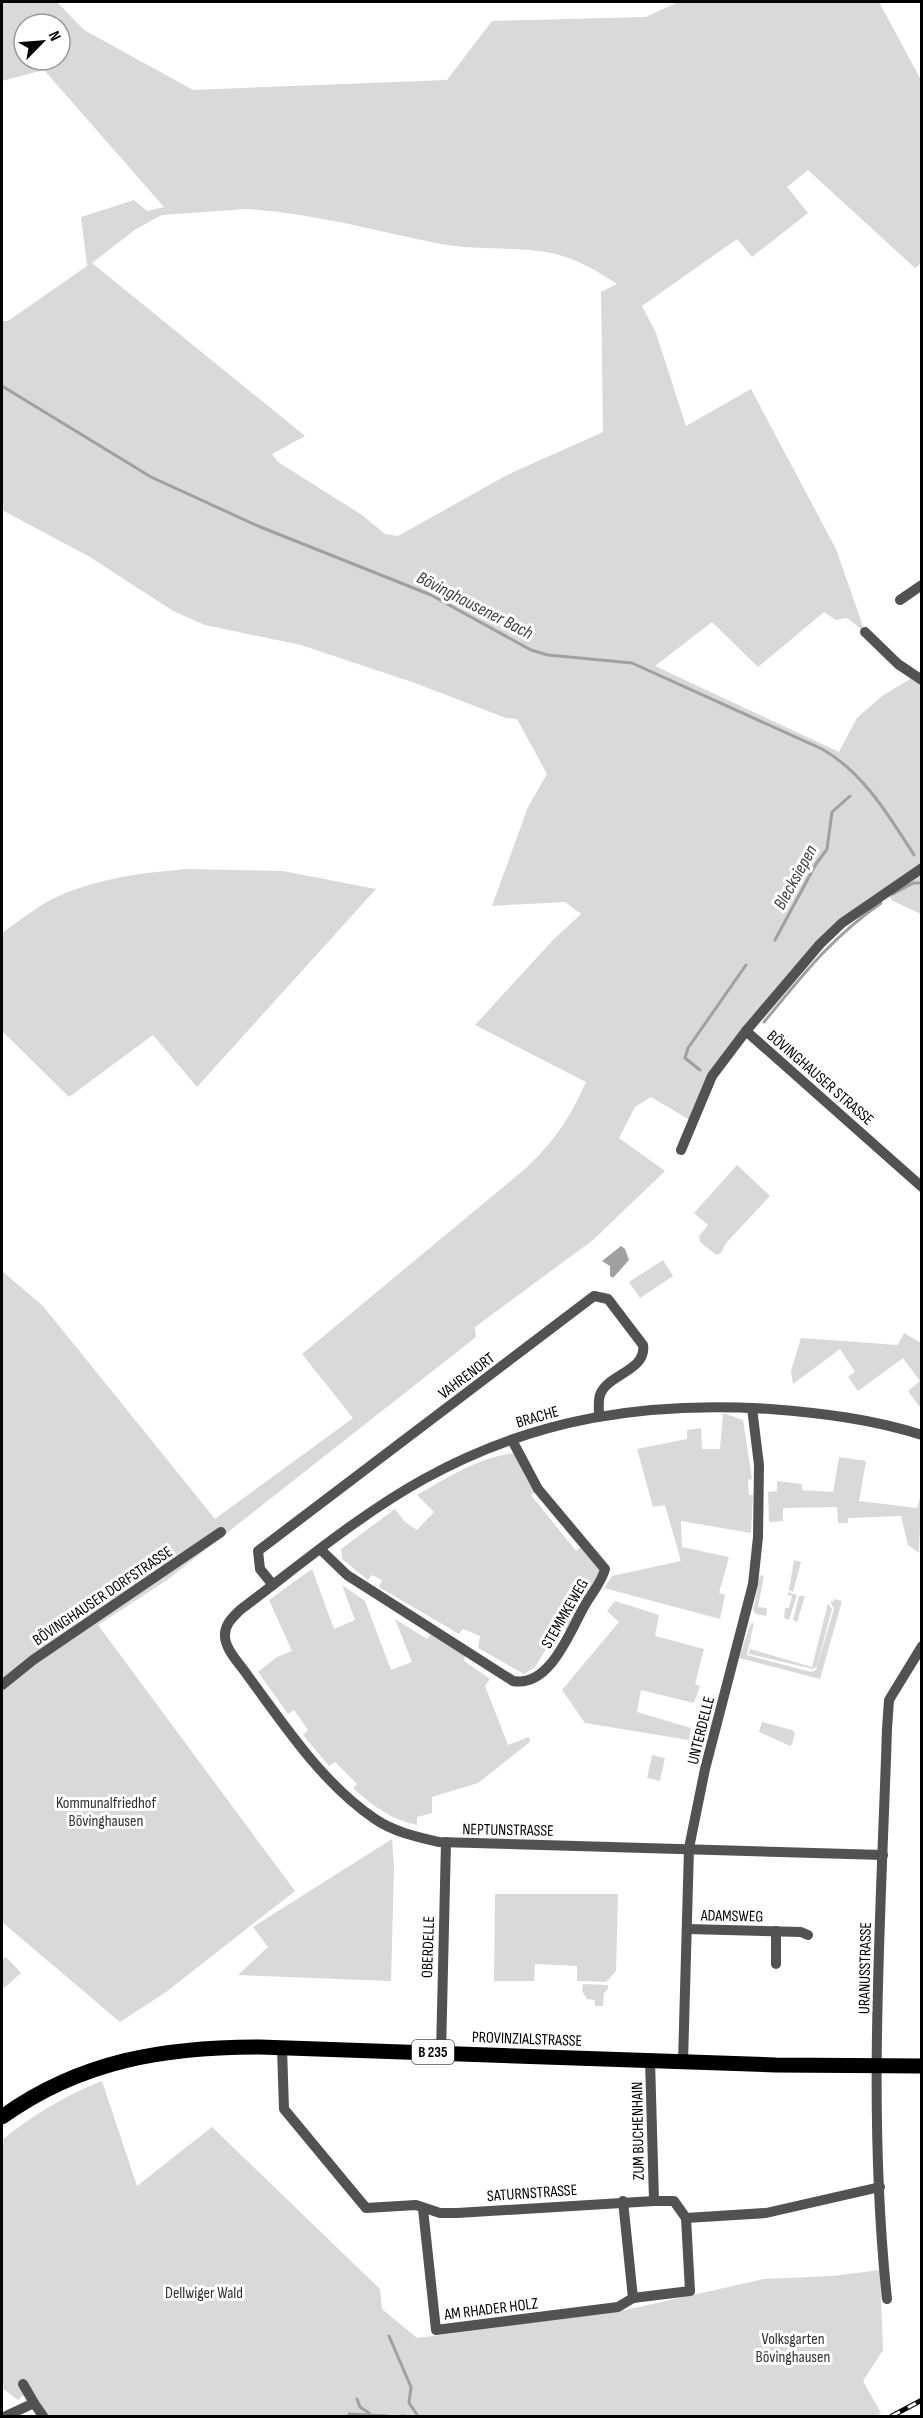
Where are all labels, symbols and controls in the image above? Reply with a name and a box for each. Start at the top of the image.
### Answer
north arrow [12,12,72,72]
text: N [44,28,65,44]
water label: Bövinghausener Bach [413,567,537,644]
water label: Blecksiepen [769,841,822,913]
street label: BÖVINGHAUSER STRASSE [763,1027,877,1130]
street label: VAHRENORT [435,1349,499,1403]
street label: BRACHE [514,1402,561,1433]
street label: BÖVINGHAUSER DORFSTRASSE [29,1542,176,1650]
street label: STEMMKEWEG [538,1575,593,1652]
street label: UNTERDELLE [684,1694,719,1766]
park label: Kommunalfriedhof Bövinghausen [56,1794,156,1831]
street label: NEPTUNSTRASSE [462,1820,554,1841]
street label: ADAMSWEG [700,1906,763,1927]
street label: OBERDELLE [418,1916,439,1978]
street label: URANUSSTRASSE [855,1922,876,2014]
street label: PROVINZIALSTRASSE [471,2028,582,2051]
road number: B 235 [412,2040,454,2064]
street label: ZUM BUCHENHAIN [628,2082,649,2180]
street label: SATURNSTRASSE [486,2181,578,2206]
park label: Dellwiger Wald [165,2284,243,2303]
street label: AM RHADER HOLZ [442,2294,540,2325]
park label: Volksgarten Bövinghausen [756,2330,830,2367]

